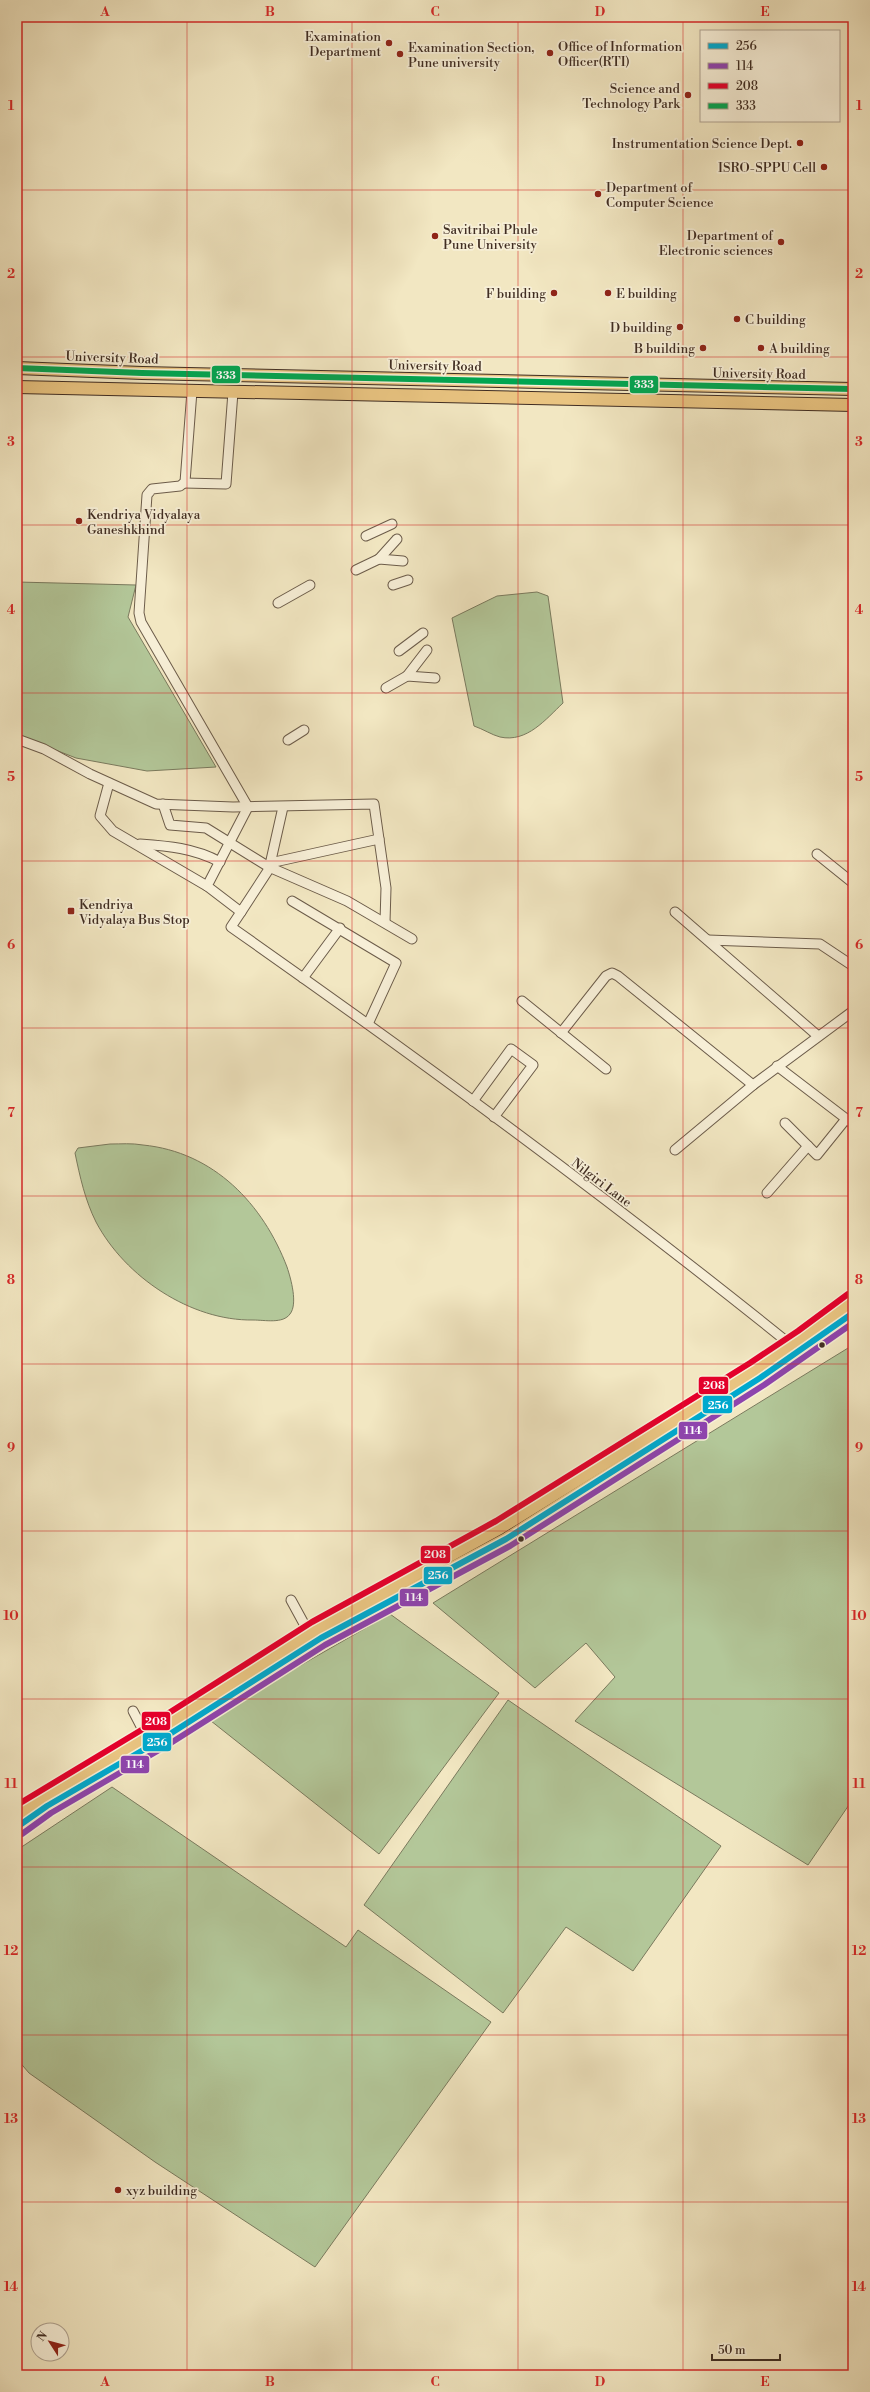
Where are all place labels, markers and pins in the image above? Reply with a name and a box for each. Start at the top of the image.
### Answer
place label: Examination Department [305,29,381,60]
marker: Examination Department [384,38,394,48]
place label: Office of Information Officer(RTI) [558,39,683,70]
place label: Examination Section, Pune university [408,40,535,71]
marker: Office of Information Officer(RTI) [545,48,555,58]
marker: Examination Section, Pune university [395,49,405,59]
place label: Science and Technology Park [582,81,681,112]
marker: Science and Technology Park [683,90,693,100]
place label: Instrumentation Science Dept. [612,136,792,152]
marker: Instrumentation Science Dept. [795,138,805,148]
place label: ISRO-SPPU Cell [718,160,816,176]
marker: ISRO-SPPU Cell [819,162,829,172]
place label: Department of Computer Science [606,180,714,211]
marker: Department of Computer Science [593,189,603,199]
place label: Savitribai Phule Pune University [443,222,538,253]
place label: Department of Electronic sciences [659,228,774,259]
marker: Savitribai Phule Pune University [430,231,440,241]
marker: Department of Electronic sciences [776,237,786,247]
place label: F building [486,286,546,302]
place label: E building [616,286,677,302]
marker: F building [549,288,559,298]
marker: E building [603,288,613,298]
place label: C building [745,312,806,328]
marker: C building [732,314,742,324]
place label: D building [610,320,672,336]
marker: D building [675,322,685,332]
place label: B building [633,341,695,357]
place label: A building [768,341,830,357]
marker: B building [698,343,708,353]
marker: A building [756,343,766,353]
place label: Kendriya Vidyalaya Ganeshkhind [87,507,201,538]
marker: Kendriya Vidyalaya Ganeshkhind [74,516,84,526]
place label: Kendriya Vidyalaya Bus Stop [78,897,190,928]
marker: Kendriya Vidyalaya Bus Stop [66,906,76,916]
unlabelled marker [817,1340,827,1350]
unlabelled marker [516,1534,526,1544]
place label: xyz building [125,2183,197,2199]
marker: xyz building [113,2185,123,2195]

